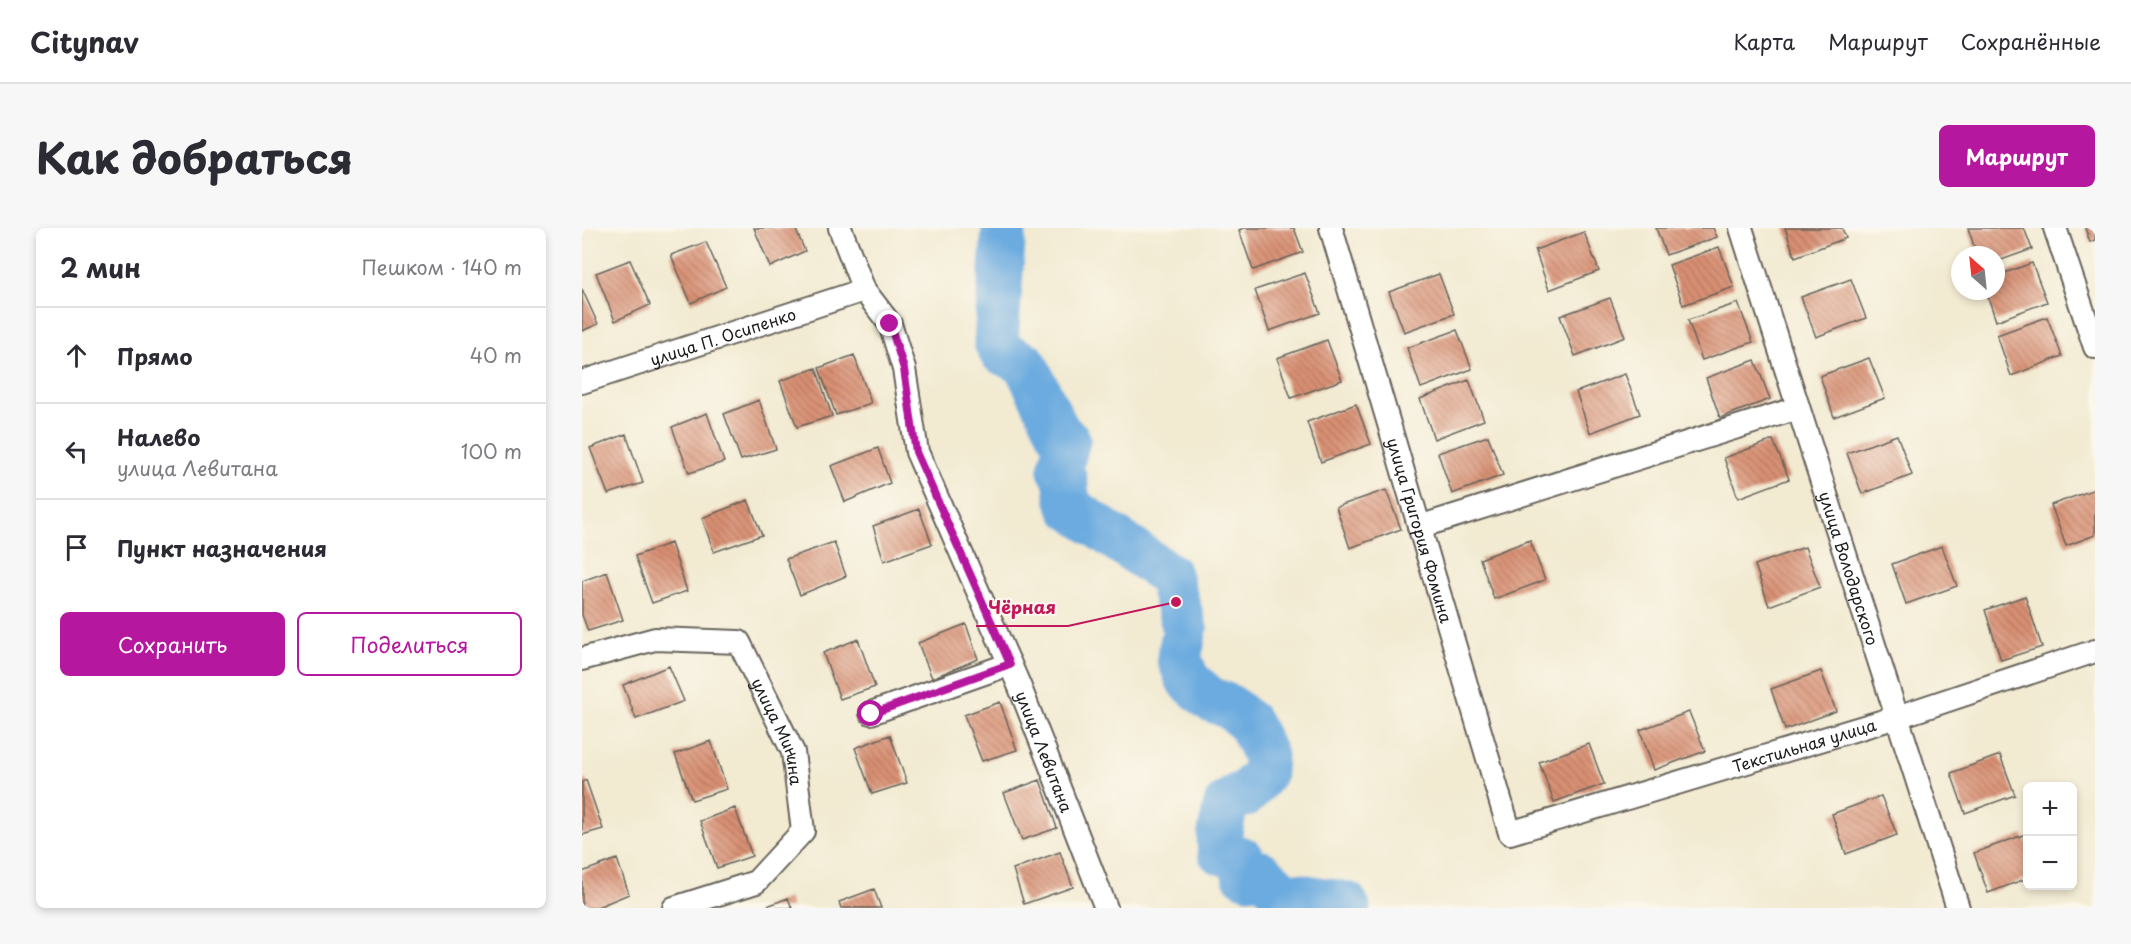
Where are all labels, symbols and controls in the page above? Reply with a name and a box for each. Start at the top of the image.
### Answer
text: Citynav [30,20,139,63]
text: Карта [1734,25,1795,57]
text: Маршрут [1828,25,1928,57]
text: Сохранённые [1961,25,2101,57]
text: Как добраться [36,125,353,188]
button: Маршрут [1939,125,2095,187]
north arrow [1951,246,2005,300]
text: 2 мин [60,248,141,287]
text: Пешком · 140 m [361,252,522,282]
street label: улица П. Осипенко [647,301,799,371]
route end [876,310,902,336]
icon: ahead [60,339,93,372]
text: Прямо [117,339,192,372]
text: 40 m [470,340,522,370]
text: Налево [117,420,200,453]
icon: left [60,435,93,468]
street label: улица Григория Фомина [1382,435,1459,626]
text: 100 m [461,436,522,466]
text: улица Левитана [117,453,278,483]
street label: улица Володарского [1814,488,1885,648]
icon: arrive [60,531,93,564]
text: Пункт назначения [117,531,327,564]
callout: Чёрная [976,590,1068,626]
text: Чёрная [988,593,1056,620]
button: Сохранить [60,612,285,676]
button: Поделиться [297,612,522,676]
street label: улица Минина [746,673,809,786]
street label: улица Левитана [1010,687,1079,816]
route start [857,700,883,726]
street label: Текстильная улица [1729,712,1879,778]
map controls [2023,782,2077,890]
button: + [2023,782,2077,836]
button: − [2023,836,2077,890]

